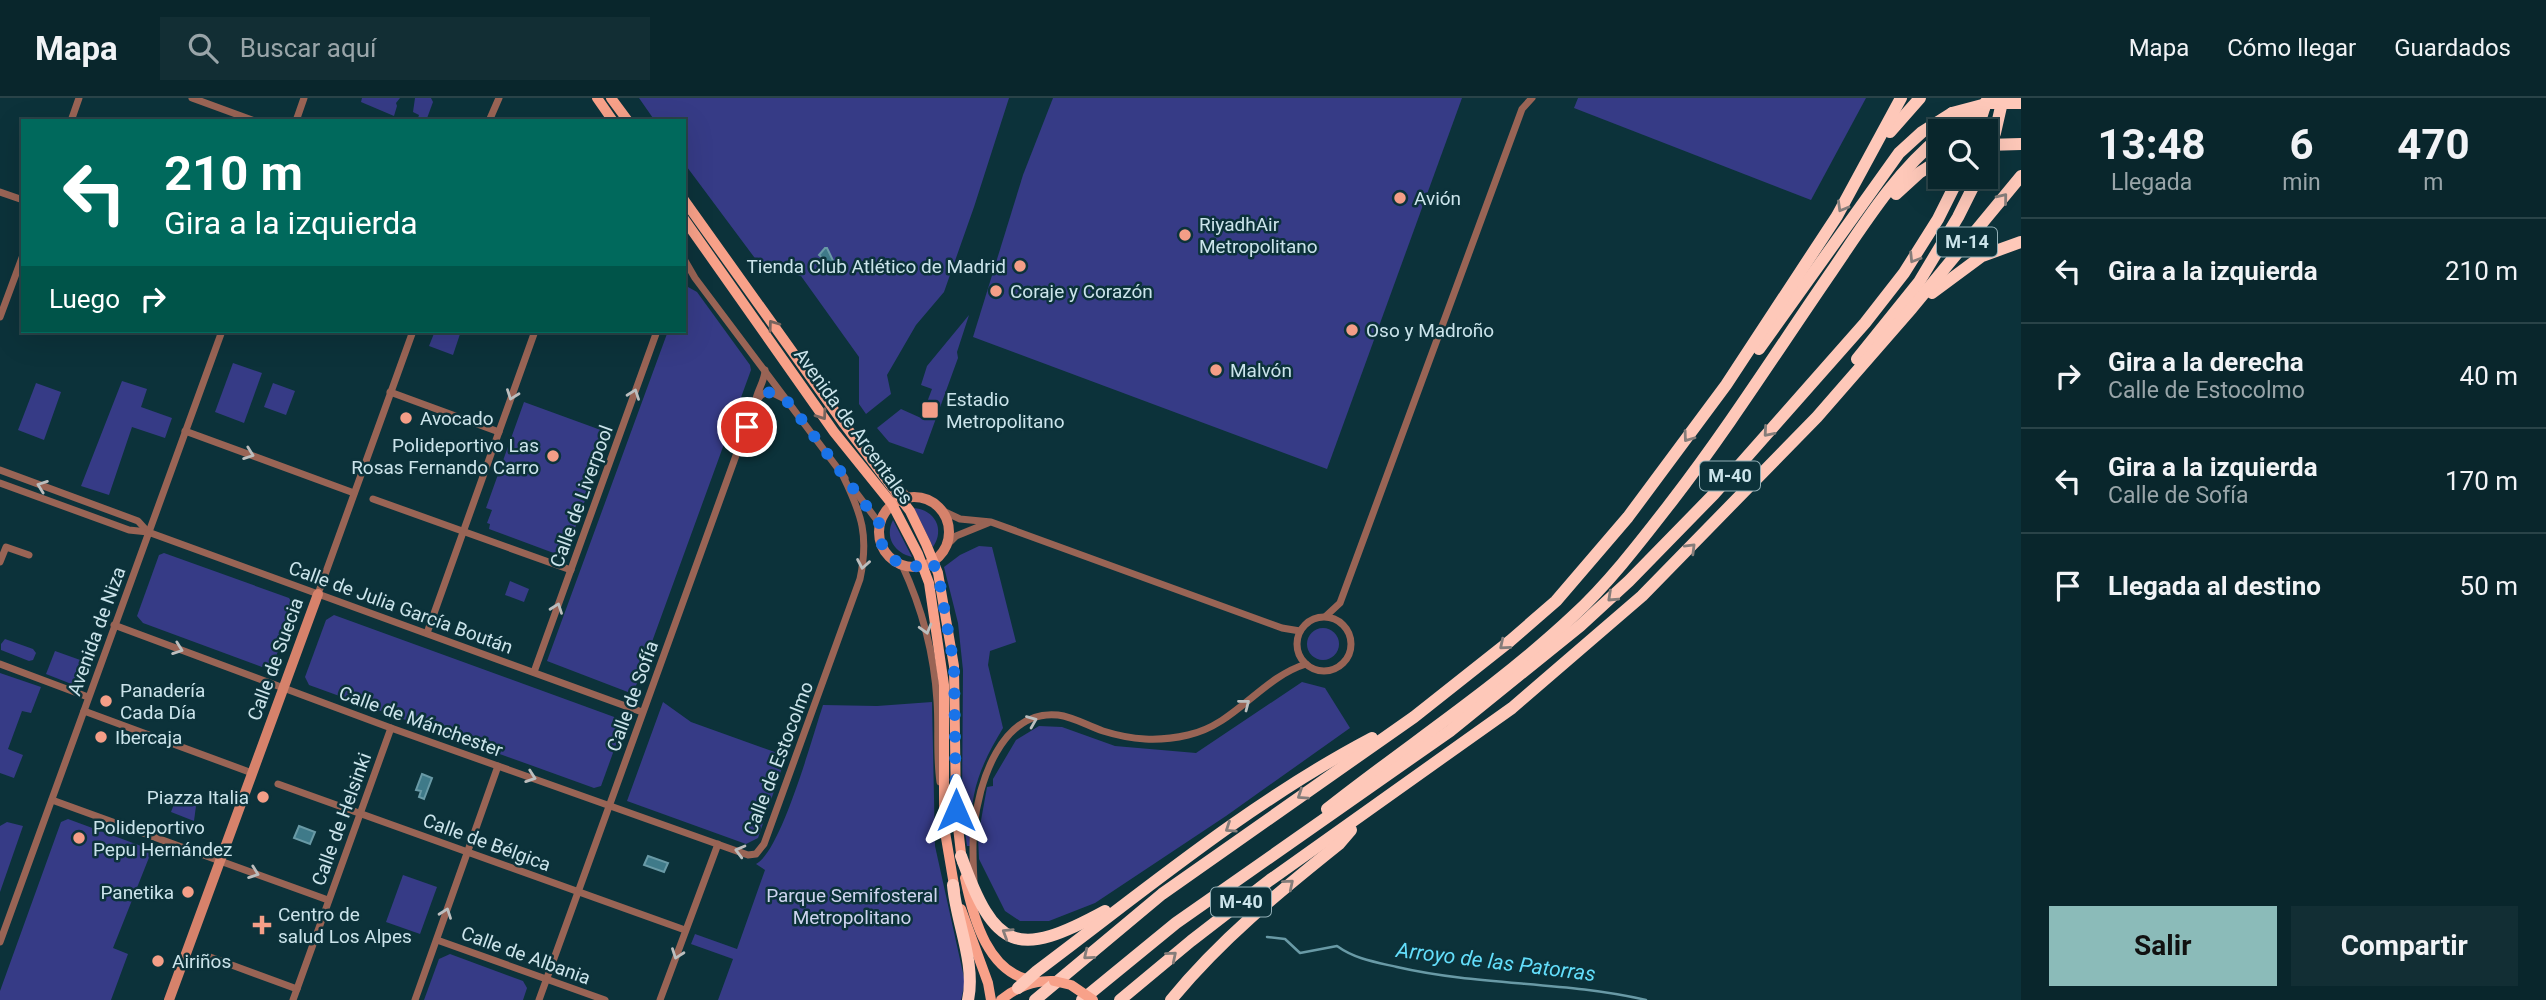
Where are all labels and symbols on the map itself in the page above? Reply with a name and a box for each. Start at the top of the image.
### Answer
place label: Avión [1414,187,1461,210]
marker: Avión [1392,190,1408,206]
one-way arrow [1994,194,2007,206]
one-way arrow [1837,200,1850,213]
place label: RiyadhAir Metropolitano [1199,213,1318,258]
marker: RiyadhAir Metropolitano [1177,227,1193,243]
road number: M-14 [1937,228,1997,257]
one-way arrow [1909,250,1922,263]
place label: Tienda Club Atlético de Madrid [746,255,1006,278]
marker: Tienda Club Atlético de Madrid [1012,258,1028,274]
place label: Coraje y Corazón [1010,280,1153,303]
marker: Coraje y Corazón [988,283,1004,299]
place label: Oso y Madroño [1366,319,1494,342]
one-way arrow [769,320,781,333]
marker: Oso y Madroño [1344,322,1360,338]
street label: Avenida de Arcentales [789,344,918,509]
place label: Malvón [1230,359,1292,382]
marker: Malvón [1208,362,1224,378]
one-way arrow [506,388,520,401]
place label: Estadio Metropolitano [946,388,1065,433]
one-way arrow [626,389,640,401]
pin [717,397,777,457]
marker: Estadio Metropolitano [920,400,940,420]
place label: Avocado [420,407,494,430]
one-way arrow [814,407,826,420]
marker: Avocado [398,410,414,426]
street label: Calle de Liverpool [545,422,618,570]
one-way arrow [1764,423,1776,436]
one-way arrow [1684,429,1696,442]
place label: Polideportivo Las Rosas Fernando Carro [351,434,539,479]
one-way arrow [242,446,254,460]
marker: Polideportivo Las Rosas Fernando Carro [545,448,561,464]
road number: M-40 [1700,462,1760,490]
one-way arrow [37,480,49,494]
one-way arrow [1683,543,1696,556]
street label: Calle de Julia García Boután [286,556,516,659]
one-way arrow [856,558,871,570]
street label: Avenida de Niza [63,564,130,699]
one-way arrow [1607,589,1620,601]
street label: Calle de Suecia [243,595,308,724]
one-way arrow [549,603,563,615]
one-way arrow [917,622,932,634]
one-way arrow [1499,637,1512,649]
street label: Calle de Sofía [602,638,663,755]
one-way arrow [172,641,184,655]
street label: Calle de Estocolmo [739,678,818,838]
place label: Panadería Cada Día [120,679,205,724]
street label: Calle de Mánchester [336,681,506,762]
marker: Panadería Cada Día [98,693,114,709]
one-way arrow [1238,700,1250,713]
one-way arrow [1025,715,1037,729]
place label: Ibercaja [115,726,182,749]
marker: Ibercaja [93,729,109,745]
street label: Calle de Helsinki [307,750,376,889]
one-way arrow [524,769,536,783]
position arrow [919,773,993,847]
place label: Piazza Italia [147,786,249,809]
one-way arrow [1297,787,1310,799]
marker: Piazza Italia [255,789,271,805]
street label: Calle de Bélgica [420,809,554,876]
place label: Polideportivo Pepu Hernández [93,816,232,861]
one-way arrow [1225,820,1238,832]
marker: Polideportivo Pepu Hernández [71,830,87,846]
one-way arrow [735,845,747,859]
one-way arrow [247,865,259,879]
one-way arrow [1281,880,1294,892]
place label: Panetika [100,881,174,904]
marker: Panetika [180,884,196,900]
park label: Parque Semifosteral Metropolitano [766,884,938,929]
road number: M-40 [1211,888,1271,916]
place label: Centro de salud Los Alpes [278,903,412,948]
one-way arrow [438,907,452,919]
marker: Centro de salud Los Alpes [252,915,272,935]
street label: Calle de Albania [458,921,594,989]
one-way arrow [1002,928,1015,941]
water label: Arroyo de las Patorras [1394,938,1597,986]
one-way arrow [1083,946,1095,959]
one-way arrow [671,947,685,959]
place label: Airiños [172,950,231,973]
one-way arrow [1164,952,1177,964]
marker: Airiños [150,953,166,969]

